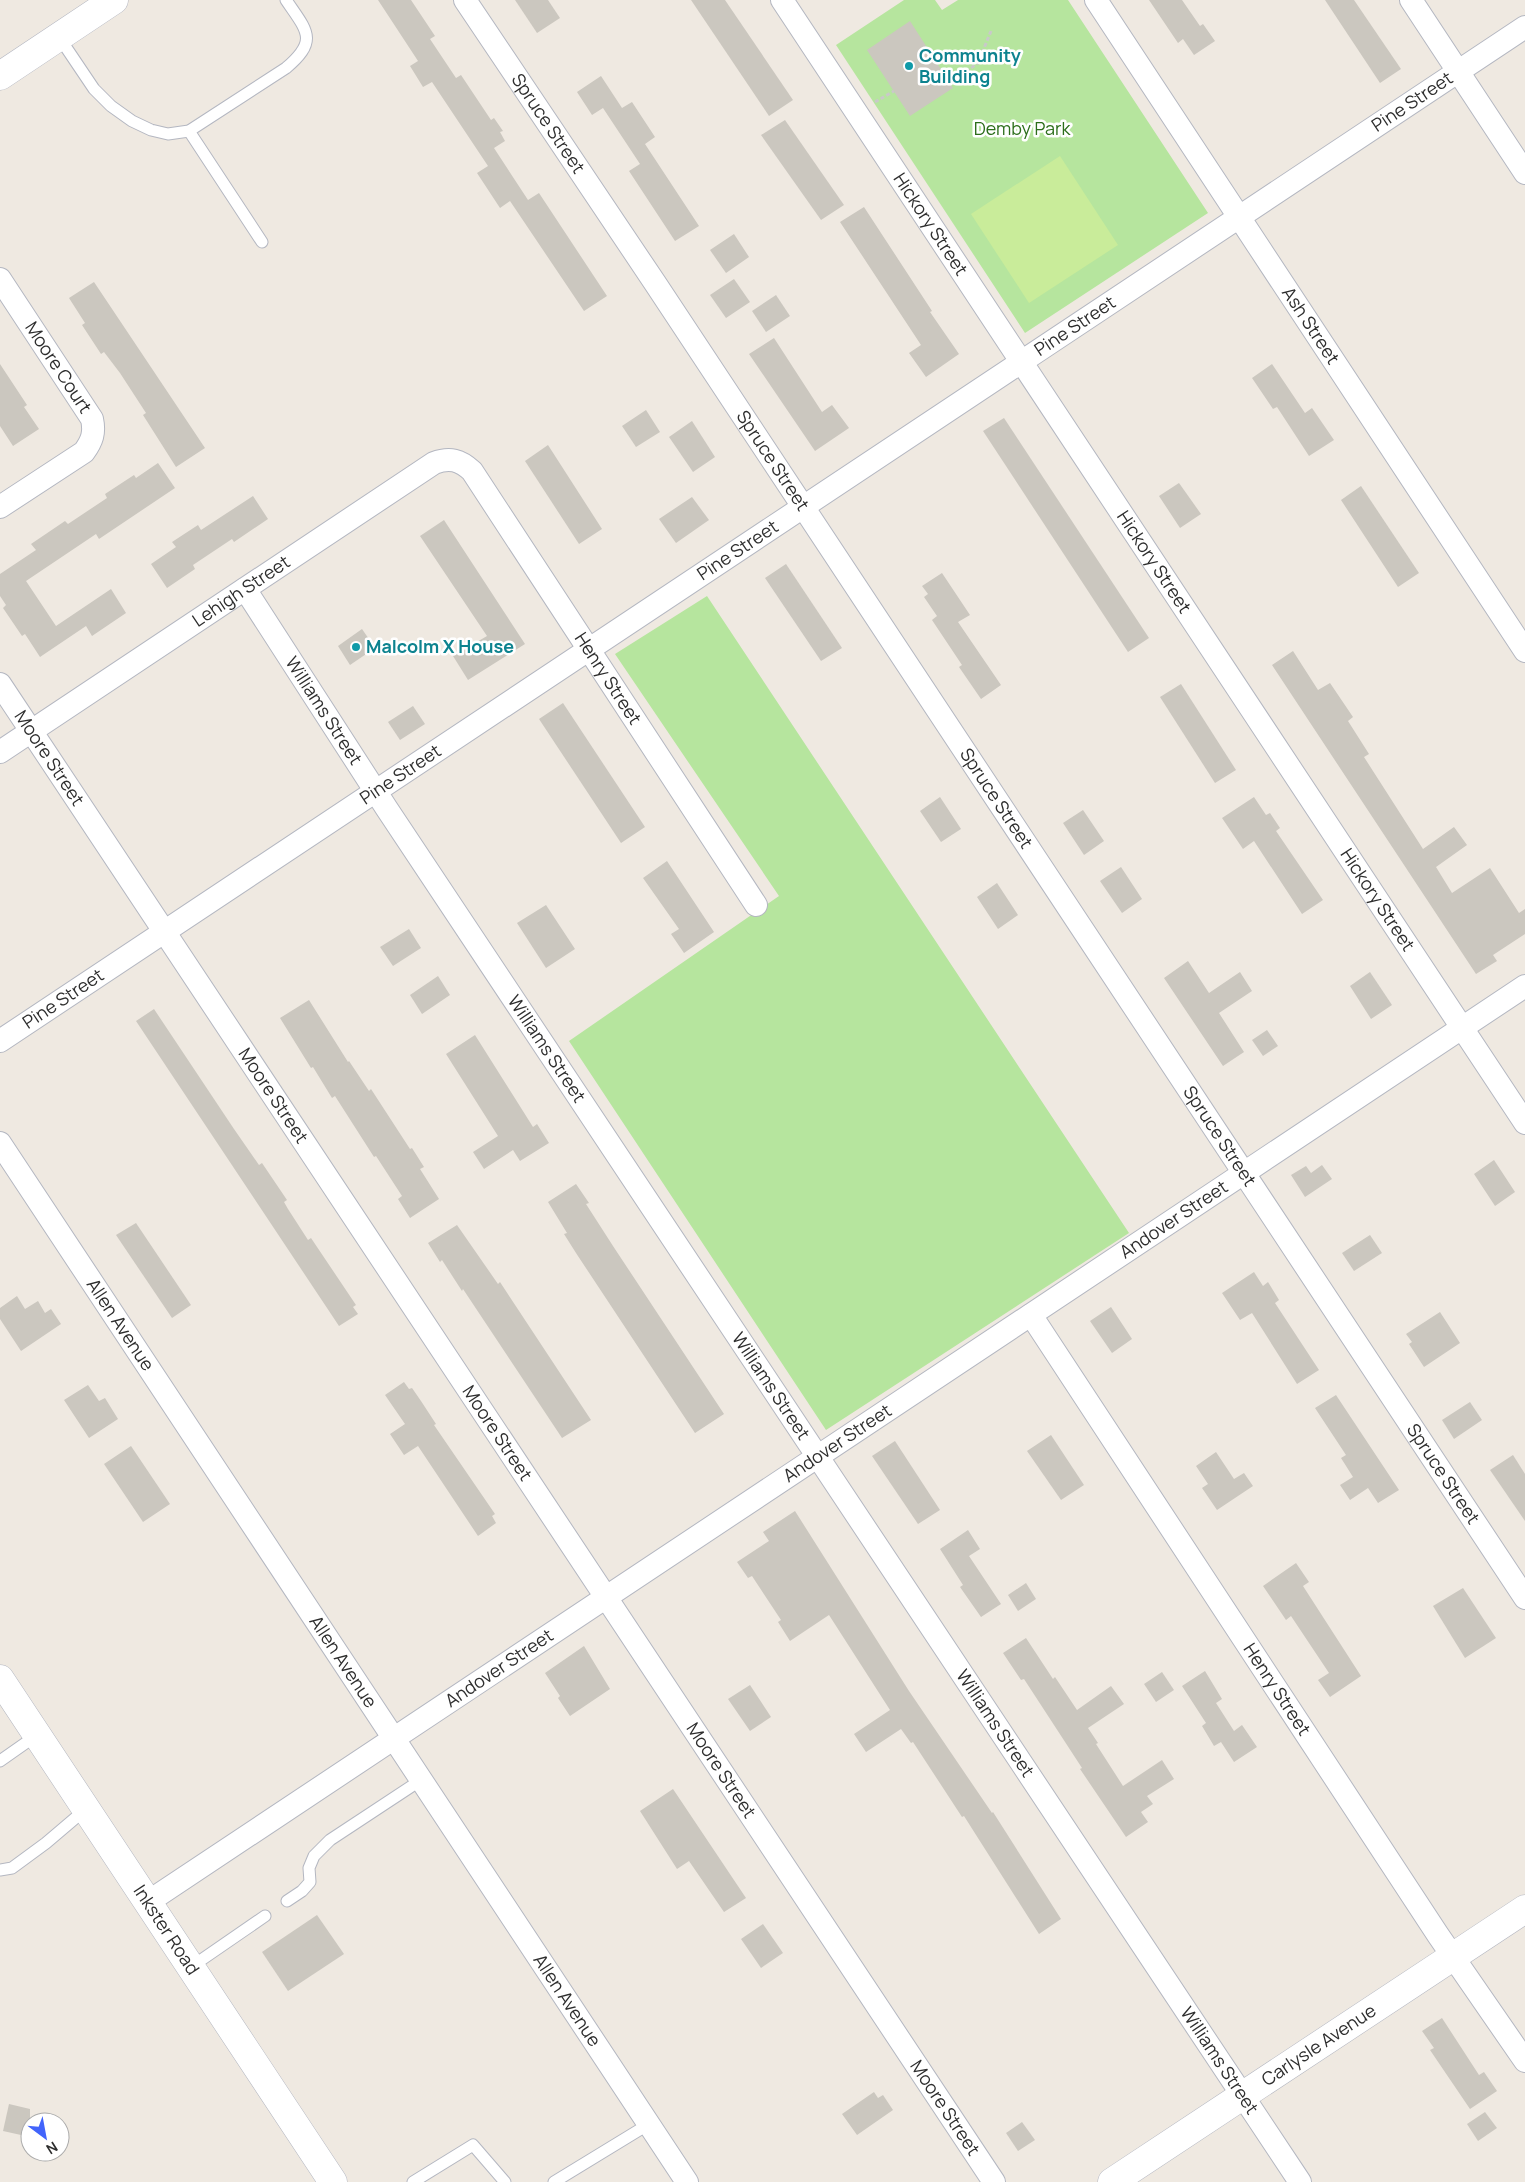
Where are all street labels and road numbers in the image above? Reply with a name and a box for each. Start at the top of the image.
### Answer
street label: Pine Street [1366,65,1457,137]
street label: Spruce Street [507,68,591,178]
street label: Hickory Street [889,168,974,280]
street label: Ash Street [1277,282,1346,368]
street label: Pine Street [1029,290,1120,361]
street label: Moore Court [20,317,98,417]
street label: Spruce Street [731,405,815,515]
street label: Hickory Street [1112,506,1197,618]
street label: Pine Street [692,514,783,585]
street label: Lehigh Street [187,549,294,632]
street label: Henry Street [570,627,648,729]
street label: Williams Street [281,651,368,769]
street label: Moore Street [10,705,90,810]
street label: Pine Street [355,738,445,810]
street label: Spruce Street [955,743,1039,853]
street label: Hickory Street [1336,843,1421,955]
street label: Pine Street [17,962,108,1034]
street label: Williams Street [503,990,592,1107]
street label: Moore Street [234,1043,314,1147]
street label: Spruce Street [1178,1081,1262,1191]
street label: Andover Street [1114,1174,1232,1264]
street label: Allen Avenue [82,1273,160,1375]
street label: Williams Street [727,1327,816,1444]
street label: Moore Street [458,1380,538,1485]
street label: Andover Street [778,1398,896,1487]
street label: Spruce Street [1402,1419,1486,1528]
street label: Allen Avenue [305,1610,383,1712]
street label: Andover Street [440,1623,558,1712]
street label: Henry Street [1239,1638,1317,1740]
street label: Williams Street [951,1664,1040,1781]
street label: Moore Street [681,1718,762,1822]
street label: Inkster Road [128,1880,206,1979]
street label: Allen Avenue [529,1949,607,2051]
street label: Carlysle Avenue [1256,1998,1380,2091]
street label: Williams Street [1176,2002,1265,2119]
street label: Moore Street [905,2055,986,2160]

